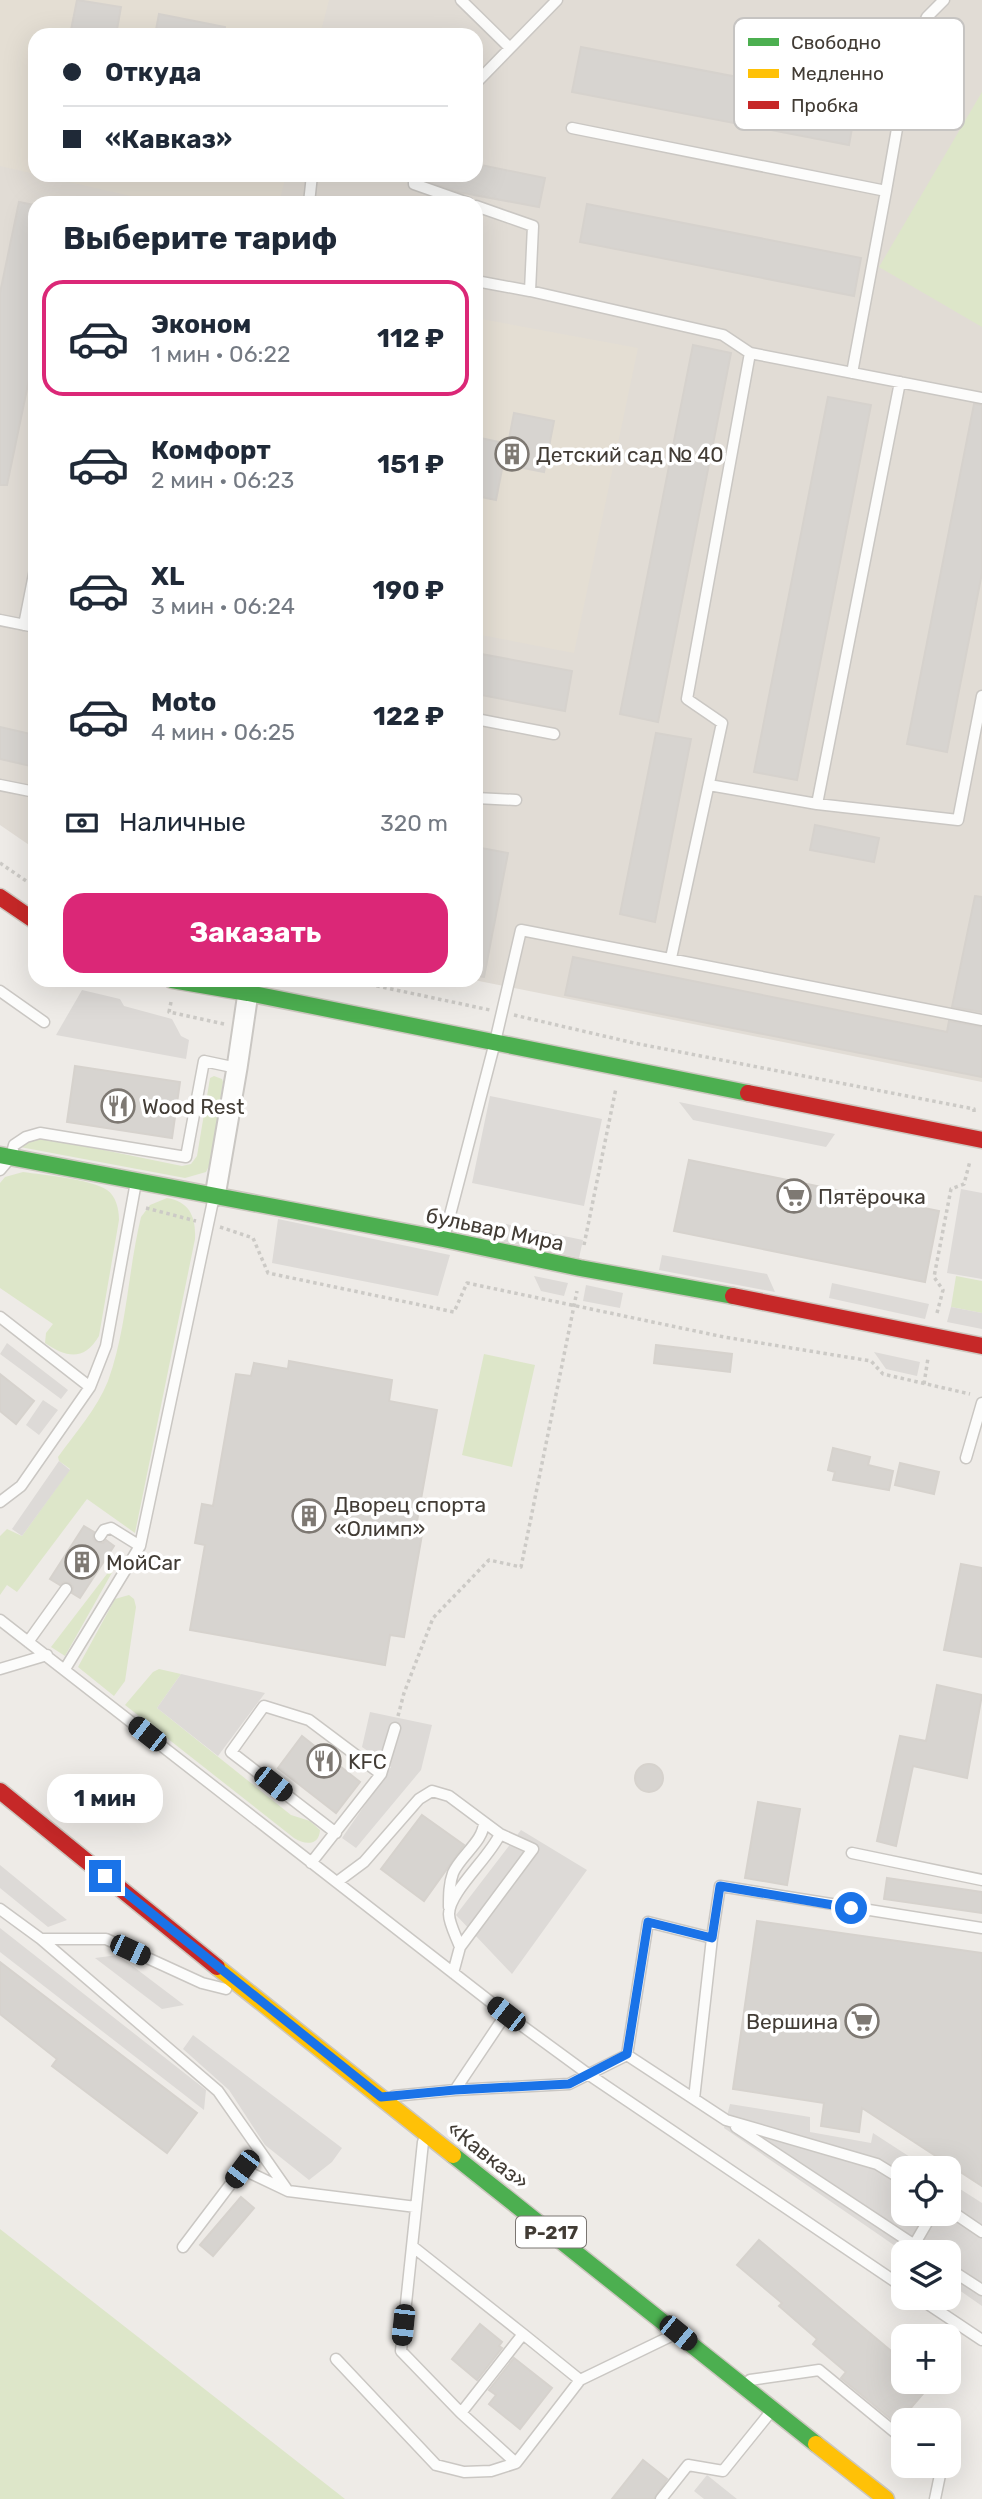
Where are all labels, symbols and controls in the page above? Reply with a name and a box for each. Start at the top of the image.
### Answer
legend [734,18,964,130]
text: Свободно [791,31,881,54]
text: Откуда [105,57,201,88]
text: Медленно [791,62,884,85]
text: Пробка [791,94,859,117]
text: «Кавказ» [105,124,232,155]
text: Выберите тариф [63,219,337,257]
icon: car [67,307,130,370]
text: Эконом [151,309,251,340]
text: 112 ₽ [377,323,444,354]
text: 1 мин · 06:22 [151,340,290,368]
icon: car [67,433,130,496]
text: Комфорт [151,435,271,466]
building icon: Детский сад № 40 [493,435,531,473]
place label: Детский сад № 40 [536,442,724,467]
text: 151 ₽ [377,449,444,480]
text: 2 мин · 06:23 [151,466,294,494]
icon: car [67,559,130,622]
text: XL [151,561,184,592]
text: 190 ₽ [372,575,444,606]
text: 3 мин · 06:24 [151,592,295,620]
icon: car [67,685,130,748]
text: Moto [151,687,216,718]
text: 122 ₽ [373,701,444,732]
text: 4 мин · 06:25 [151,718,295,746]
icon: cash [63,804,101,842]
text: Наличные [119,807,246,838]
text: 320 m [380,809,448,837]
button: Заказать [63,893,448,973]
restaurant icon: Wood Rest [99,1087,137,1125]
place label: Wood Rest [142,1094,244,1119]
supermarket icon: Пятёрочка [775,1177,813,1215]
place label: Пятёрочка [818,1184,926,1209]
street label: бульвар Мира [424,1202,566,1256]
place label: Дворец спорта «Олимп» [334,1492,486,1541]
building icon: Дворец спорта «Олимп» [290,1497,328,1535]
building icon: МойCar [63,1543,101,1581]
place label: МойCar [106,1550,181,1575]
car [124,1713,171,1755]
restaurant icon: KFC [305,1742,343,1780]
place label: KFC [348,1749,387,1774]
car [250,1763,297,1805]
callout: 1 мин [47,1774,163,1824]
text: 1 мин [74,1784,136,1812]
route end [89,1860,121,1892]
route start [835,1892,867,1924]
car [107,1932,154,1968]
car [483,1993,530,2035]
supermarket icon: Вершина [843,2002,881,2040]
place label: Вершина [746,2009,838,2034]
street label: «Кавказ» [442,2116,534,2194]
car [221,2146,264,2192]
map controls [891,2156,961,2478]
button: locate [891,2156,961,2226]
road number: Р-217 [516,2216,586,2248]
button: layers [891,2240,961,2310]
car [391,2303,416,2347]
car [656,2312,701,2354]
button: + [891,2324,961,2394]
button: − [891,2408,961,2478]

